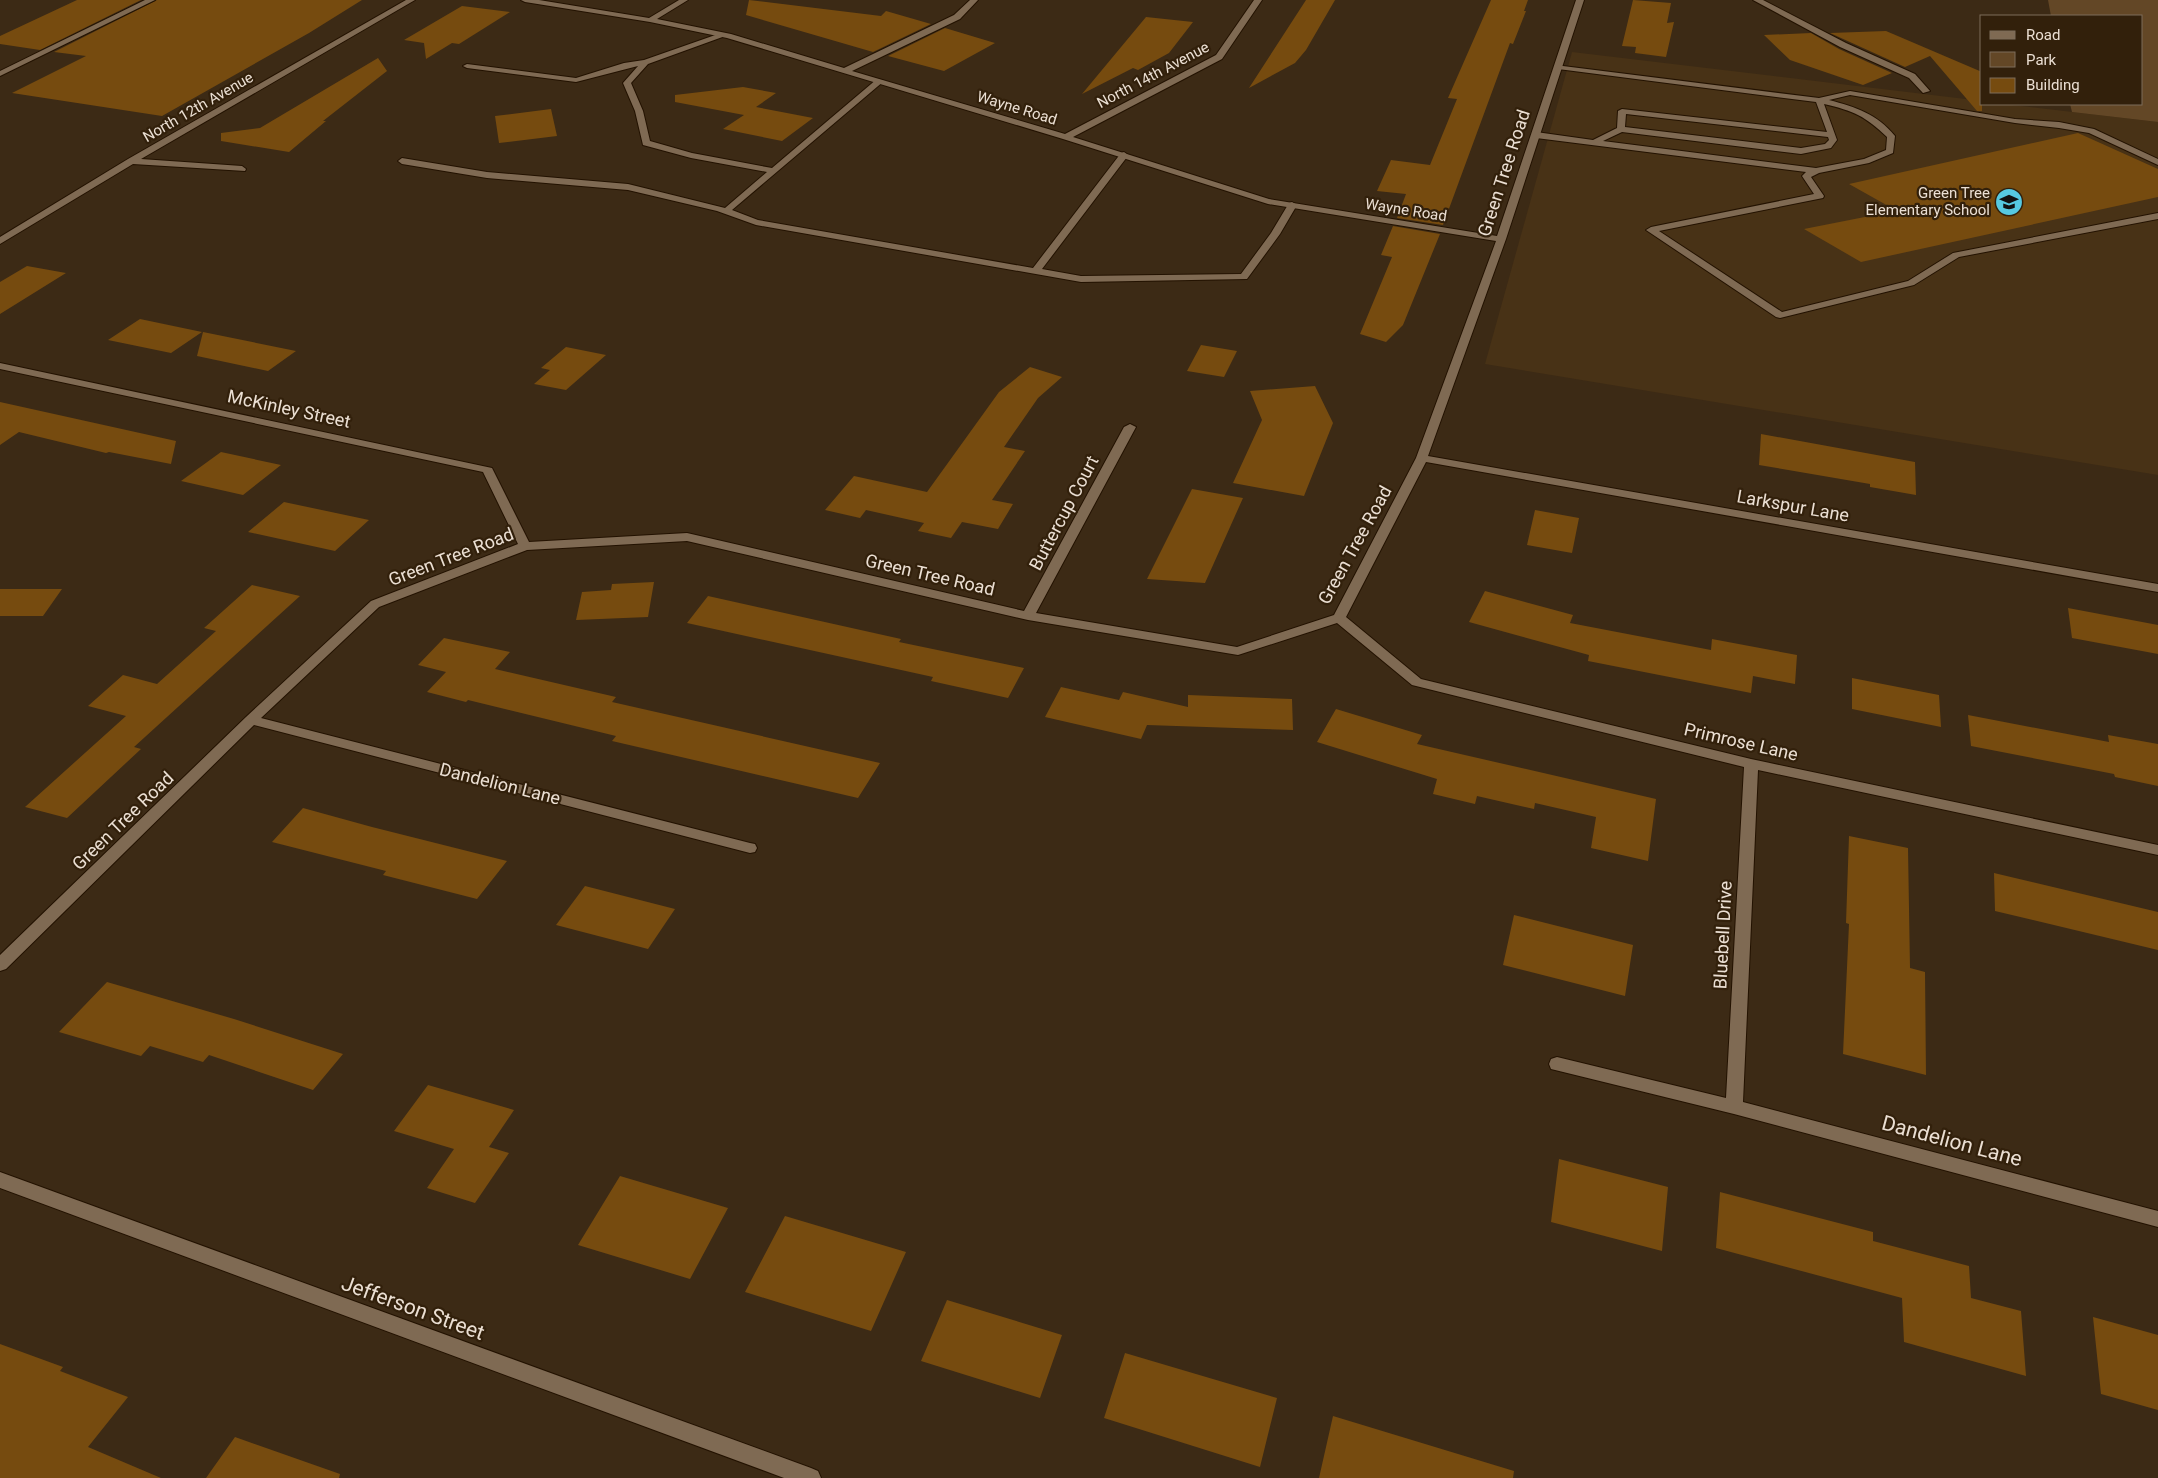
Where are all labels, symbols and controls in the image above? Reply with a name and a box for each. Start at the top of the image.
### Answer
legend [1980,15,2143,105]
text: Road [2026,26,2060,44]
street label: North 14th Avenue [1094,38,1212,112]
text: Park [2026,51,2057,69]
street label: North 12th Avenue [140,68,256,146]
text: Building [2026,76,2080,94]
street label: Wayne Road [975,87,1059,129]
street label: Green Tree Road [1473,107,1534,239]
place label: Green Tree Elementary School [1866,184,1990,219]
school or university icon: Green Tree Elementary School [1994,187,2024,217]
street label: Wayne Road [1364,195,1448,225]
street label: McKinley Street [226,385,353,432]
street label: Buttercup Court [1025,452,1103,574]
street label: Green Tree Road [1313,482,1396,608]
street label: Larkspur Lane [1735,485,1851,526]
street label: Green Tree Road [385,523,516,590]
street label: Green Tree Road [863,549,997,600]
street label: Primrose Lane [1682,718,1800,765]
street label: Dandelion Lane [438,758,563,809]
street label: Green Tree Road [68,767,178,874]
street label: Bluebell Drive [1709,880,1736,990]
street label: Dandelion Lane [1879,1111,2025,1171]
street label: Jefferson Street [338,1271,488,1345]

